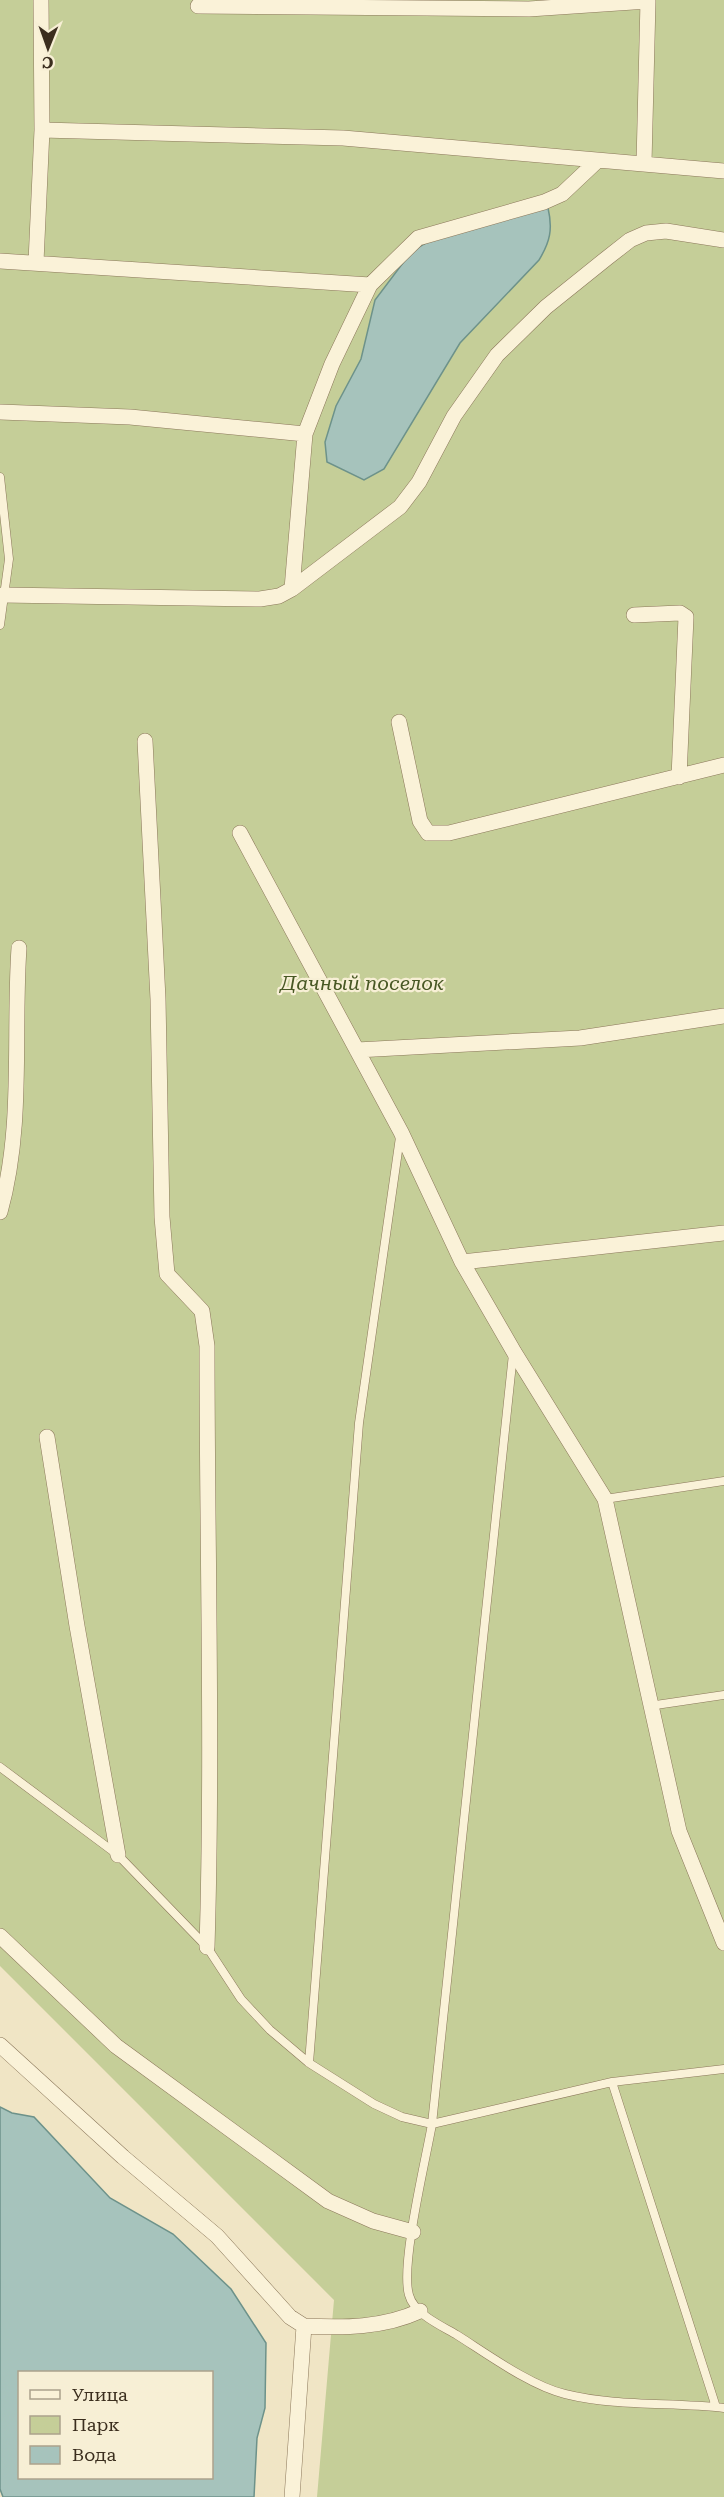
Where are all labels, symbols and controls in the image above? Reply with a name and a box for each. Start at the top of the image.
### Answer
north arrow [18,18,78,78]
text: С [42,53,54,72]
park label: Дачный поселок [279,971,445,995]
legend [18,2371,213,2479]
text: Улица [72,2384,128,2405]
text: Парк [72,2414,120,2435]
text: Вода [72,2444,116,2465]

